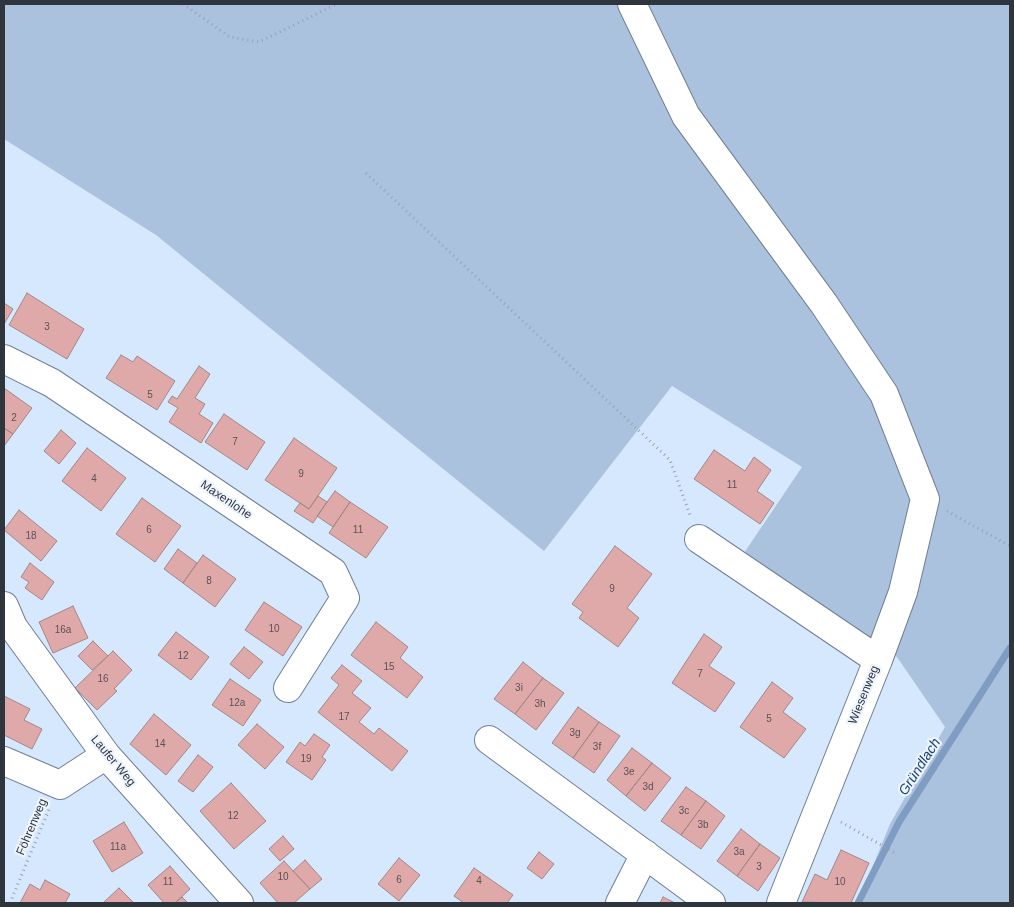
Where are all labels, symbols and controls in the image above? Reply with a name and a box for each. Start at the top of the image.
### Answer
house number: 3 [44,321,50,333]
house number: 5 [147,389,153,401]
house number: 2 [11,412,17,424]
house number: 7 [232,436,238,448]
house number: 9 [298,468,304,480]
house number: 4 [91,473,97,485]
street label: Maxenlohe [198,478,254,522]
house number: 11 [727,479,737,491]
house number: 6 [146,524,152,536]
house number: 11 [353,524,363,536]
house number: 18 [25,530,37,542]
house number: 8 [206,575,212,587]
house number: 9 [609,583,615,595]
house number: 10 [268,623,280,635]
house number: 16a [55,624,71,636]
house number: 12 [177,650,189,662]
house number: 15 [383,661,395,673]
street label: Wiesenweg [846,664,882,726]
house number: 7 [697,668,703,680]
house number: 16 [97,673,109,685]
house number: 3i [515,682,523,694]
house number: 12a [229,697,245,709]
house number: 3h [534,698,546,710]
house number: 17 [338,711,350,723]
house number: 5 [766,713,772,725]
house number: 3g [569,727,581,739]
street label: Laufer Weg [88,733,138,789]
water label: Gründlach [895,735,945,799]
house number: 14 [154,738,166,750]
house number: 3f [593,741,601,753]
house number: 19 [300,753,312,765]
house number: 3e [623,766,635,778]
house number: 3d [642,781,654,793]
street label: Föhrenweg [14,797,50,857]
house number: 3c [679,805,689,817]
house number: 12 [227,810,239,822]
house number: 3b [697,819,709,831]
house number: 11a [110,841,126,853]
house number: 3a [733,846,745,858]
house number: 3 [756,861,762,873]
house number: 10 [277,871,289,883]
house number: 6 [396,874,402,886]
house number: 4 [476,875,482,887]
house number: 11 [163,876,173,888]
house number: 10 [834,876,846,888]

